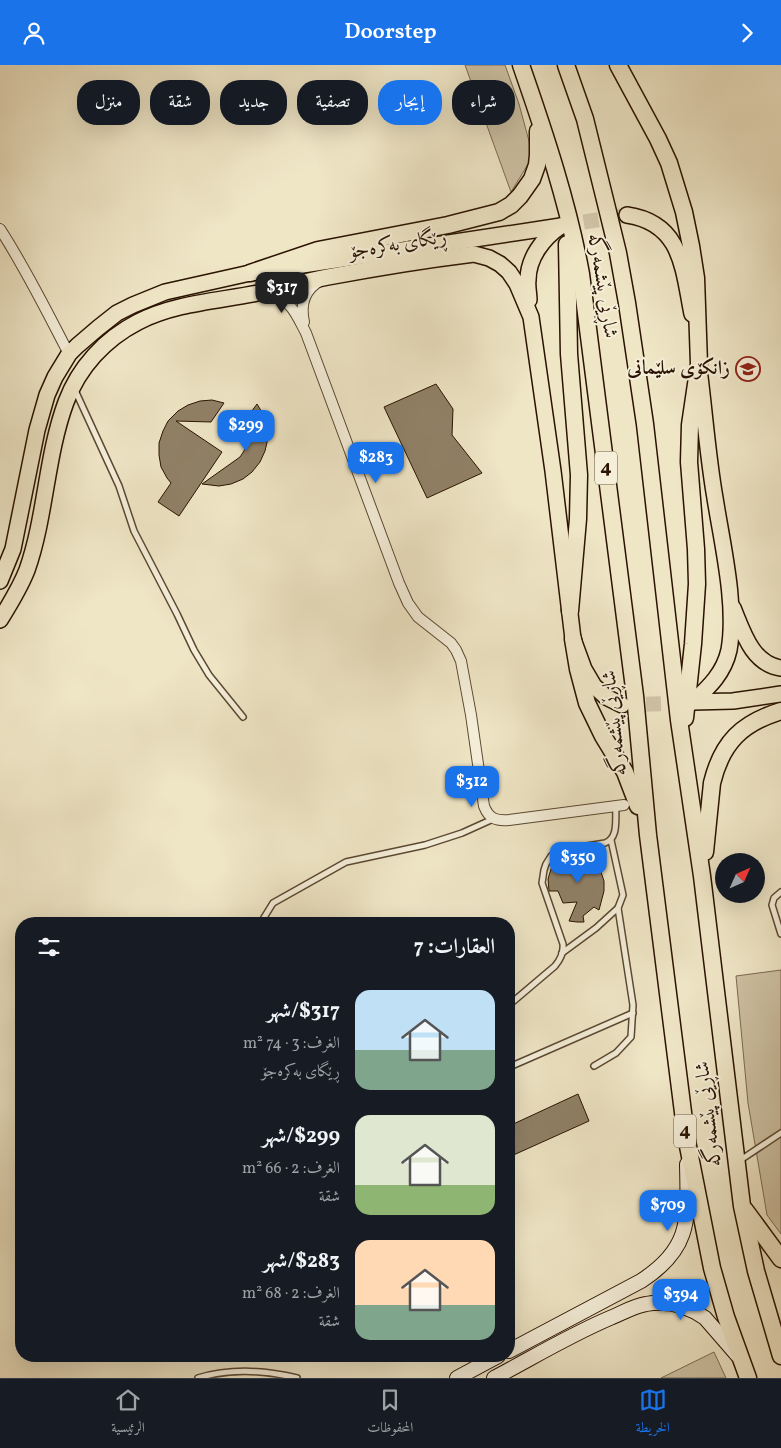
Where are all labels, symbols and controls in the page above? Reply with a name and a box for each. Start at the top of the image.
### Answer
text: Doorstep [344,17,437,48]
icon: person [20,19,48,47]
icon: forward [733,19,761,47]
chip: منزل [77,80,140,125]
chip: شقة [150,80,210,125]
chip: جديد [220,80,287,125]
chip: تصفية [297,80,368,125]
chip: إيجار [378,80,442,125]
chip: شراء [452,80,515,125]
street label: ڕێگای بەکرەجۆ [345,222,449,267]
street label: شاڕێی پێشمەرگە [580,231,626,340]
pin: $317 [252,271,312,314]
text: $317 [266,277,298,299]
place label: زانکۆی سلێمانی [626,355,730,383]
school or university icon: زانکۆی سلێمانی [735,356,761,382]
pin: $299 [216,409,276,452]
text: $299 [229,415,263,437]
pin: $283 [346,441,406,484]
text: $283 [359,447,393,469]
road number: 4 [595,451,617,484]
street label: شاڕێی پێشمەرگە [594,669,634,777]
pin: $312 [442,765,502,808]
text: $312 [456,771,488,793]
pin: $350 [548,841,608,884]
text: $350 [561,847,595,869]
north arrow [715,853,765,903]
map controls [715,853,765,903]
icon: filters [35,933,63,961]
text: العقارات: 7 [414,933,495,962]
text: $317/شهر [267,997,340,1026]
icon: home [395,1010,455,1070]
text: الغرف: 3 · 74 m² [243,1033,340,1055]
street label: شاڕێی پێشمەرگە [687,1060,729,1169]
text: ڕێگای بەکرەجۆ [261,1061,340,1083]
road number: 4 [674,1115,696,1147]
text: $299/شهر [262,1122,340,1151]
icon: home [395,1135,455,1195]
text: الغرف: 2 · 66 m² [242,1158,340,1180]
text: شقة [319,1186,340,1208]
pin: $709 [638,1189,698,1232]
text: $709 [651,1195,685,1217]
text: $283/شهر [263,1247,340,1276]
icon: home [395,1260,455,1320]
pin: $394 [651,1279,711,1321]
text: الغرف: 2 · 68 m² [242,1283,340,1305]
text: $394 [663,1284,699,1306]
text: شقة [319,1311,340,1333]
tab: الرئيسية [111,1386,145,1441]
tab: المحفوظات [367,1386,413,1441]
tab: الخريطة [636,1386,670,1441]

